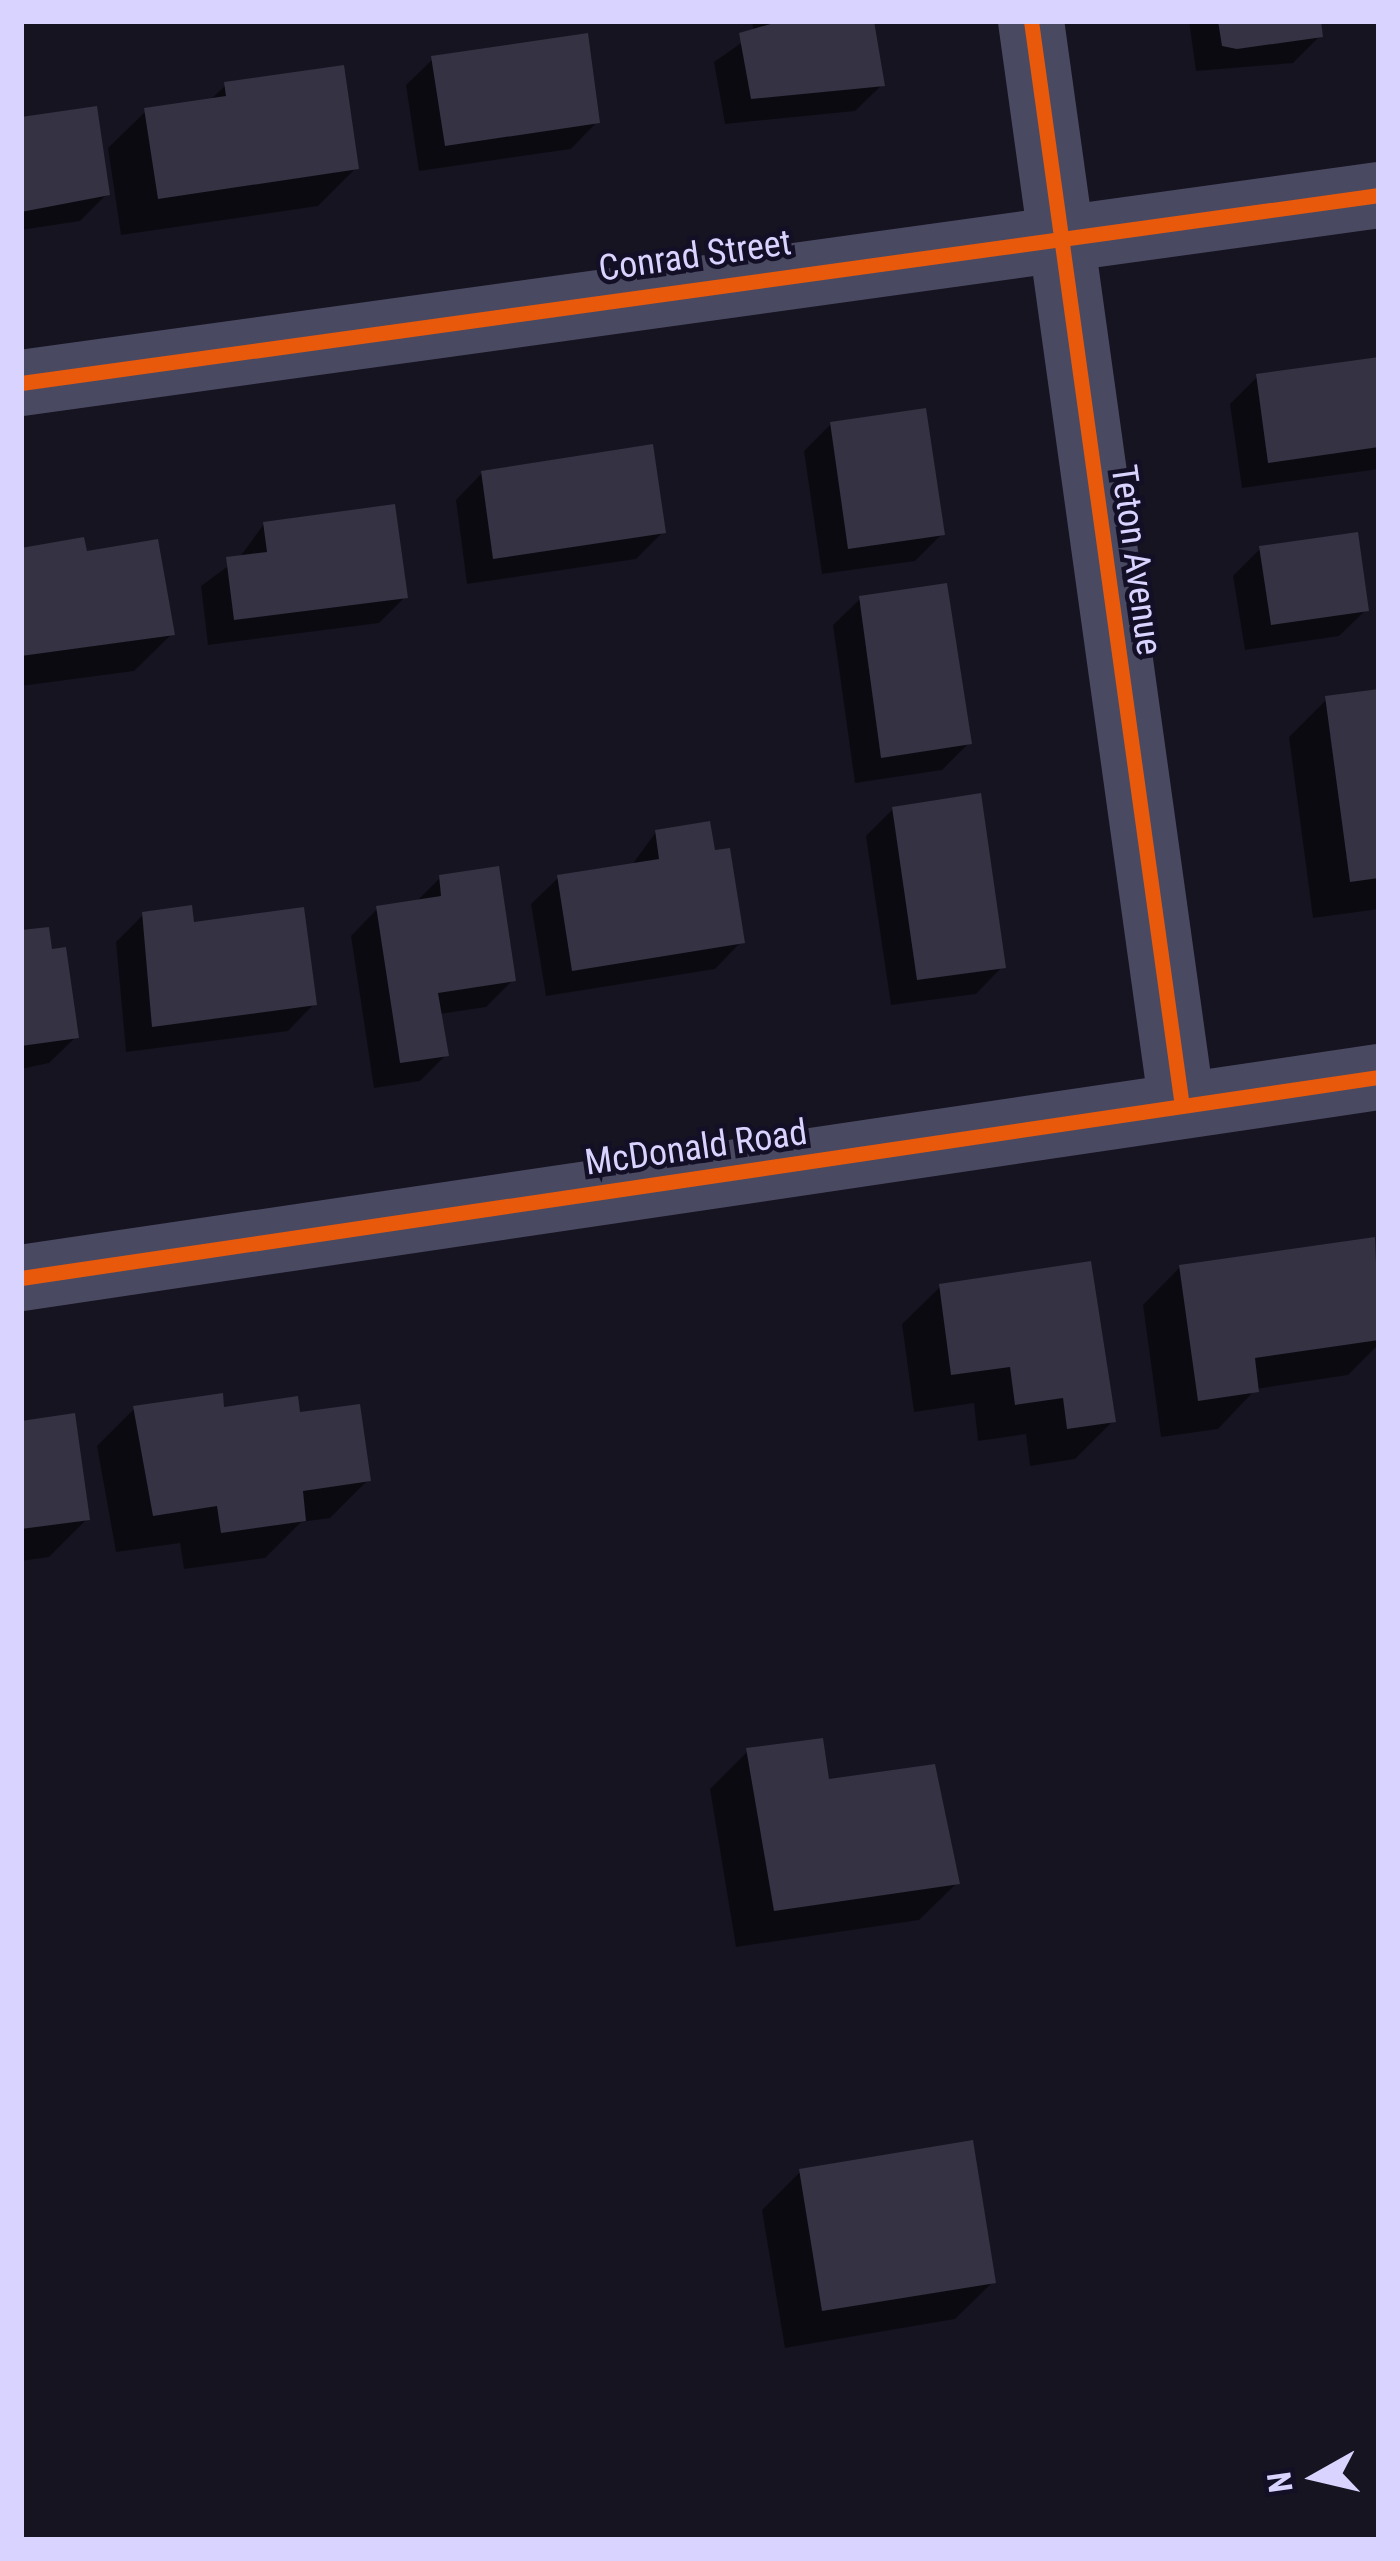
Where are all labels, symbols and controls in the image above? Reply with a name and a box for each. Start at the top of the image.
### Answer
street label: Conrad Street [596,221,794,291]
street label: Teton Avenue [1101,462,1171,658]
street label: McDonald Road [582,1111,810,1185]
north arrow [1256,2417,1376,2537]
text: N [1259,2469,1301,2495]

